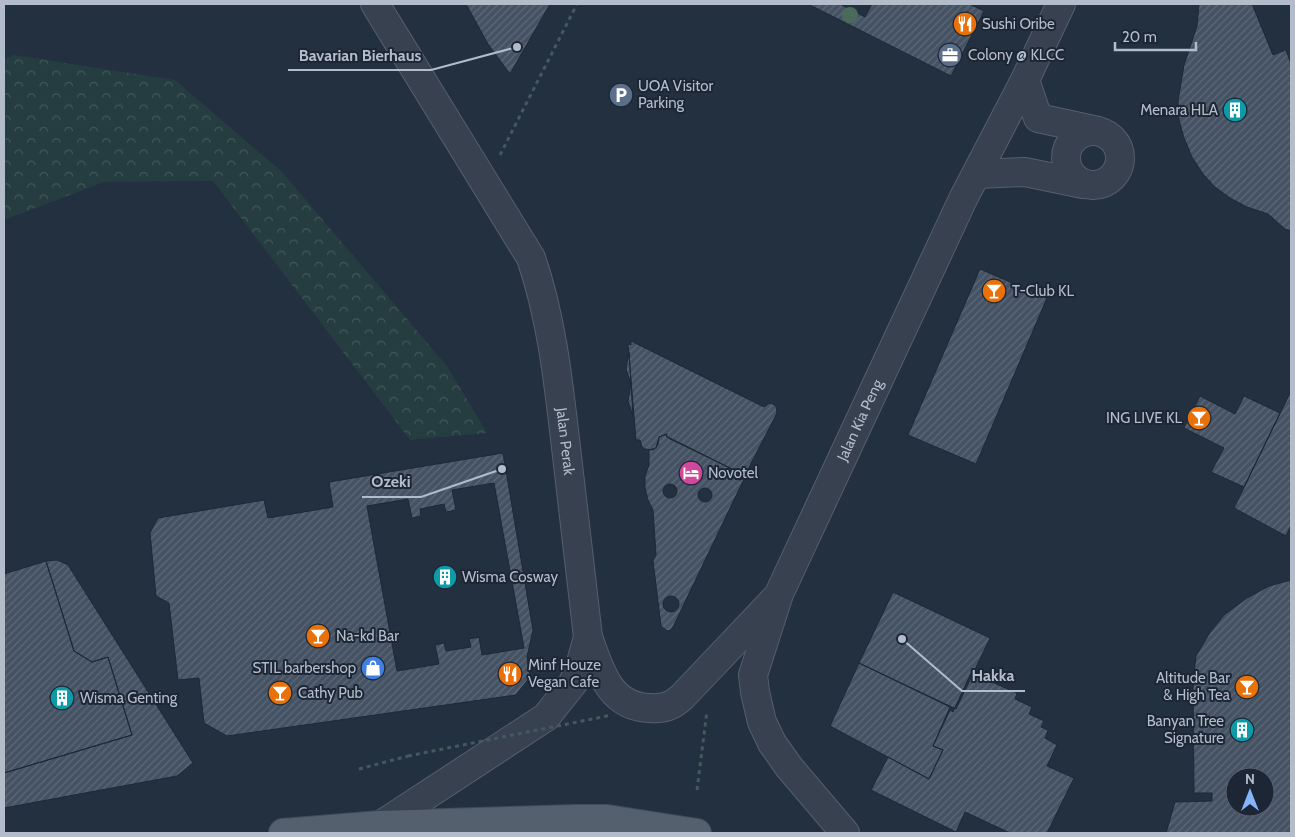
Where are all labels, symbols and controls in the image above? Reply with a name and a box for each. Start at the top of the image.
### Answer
restaurant icon: Sushi Oribe [952,11,978,37]
place label: Sushi Oribe [982,15,1055,33]
scale bar [1115,20,1196,52]
text: 20 m [1122,28,1157,46]
callout: Bavarian Bierhaus [288,39,431,70]
office icon: Colony @ KLCC [937,42,963,68]
text: Bavarian Bierhaus [299,46,422,65]
place label: Colony @ KLCC [968,46,1064,64]
place label: UOA Visitor Parking [638,77,713,112]
parking icon: UOA Visitor Parking [608,82,634,108]
building icon: Menara HLA [1222,97,1248,123]
place label: Menara HLA [1140,101,1219,119]
bar icon: T-Club KL [981,278,1007,304]
place label: T-Club KL [1012,282,1075,300]
street label: Jalan Kia Peng [833,376,887,465]
street label: Jalan Perak [552,405,578,476]
bar icon: ING LIVE KL [1186,405,1212,431]
place label: ING LIVE KL [1106,409,1182,427]
hotel icon: Novotel [678,460,704,486]
place label: Novotel [708,464,759,482]
callout: Ozeki [362,466,421,497]
text: Ozeki [371,472,411,491]
building icon: Wisma Cosway [432,564,458,590]
place label: Wisma Cosway [462,568,558,586]
bar icon: Na-kd Bar [305,623,331,649]
place label: Na-kd Bar [336,627,399,645]
shop icon: STIL barbershop [360,655,386,681]
place label: Minf Houze Vegan Cafe [528,656,601,691]
place label: STIL barbershop [253,659,356,677]
callout: Hakka [962,660,1025,691]
restaurant icon: Minf Houze Vegan Cafe [497,661,523,687]
text: Hakka [972,666,1014,685]
place label: Altitude Bar & High Tea [1156,669,1231,704]
bar icon: Altitude Bar & High Tea [1234,674,1260,700]
bar icon: Cathy Pub [267,680,293,706]
place label: Cathy Pub [298,684,363,702]
building icon: Wisma Genting [49,685,75,711]
place label: Wisma Genting [80,689,178,707]
place label: Banyan Tree Signature [1147,712,1224,747]
building icon: Banyan Tree Signature [1229,717,1255,743]
north arrow [1225,767,1275,817]
text: N [1245,770,1255,788]

